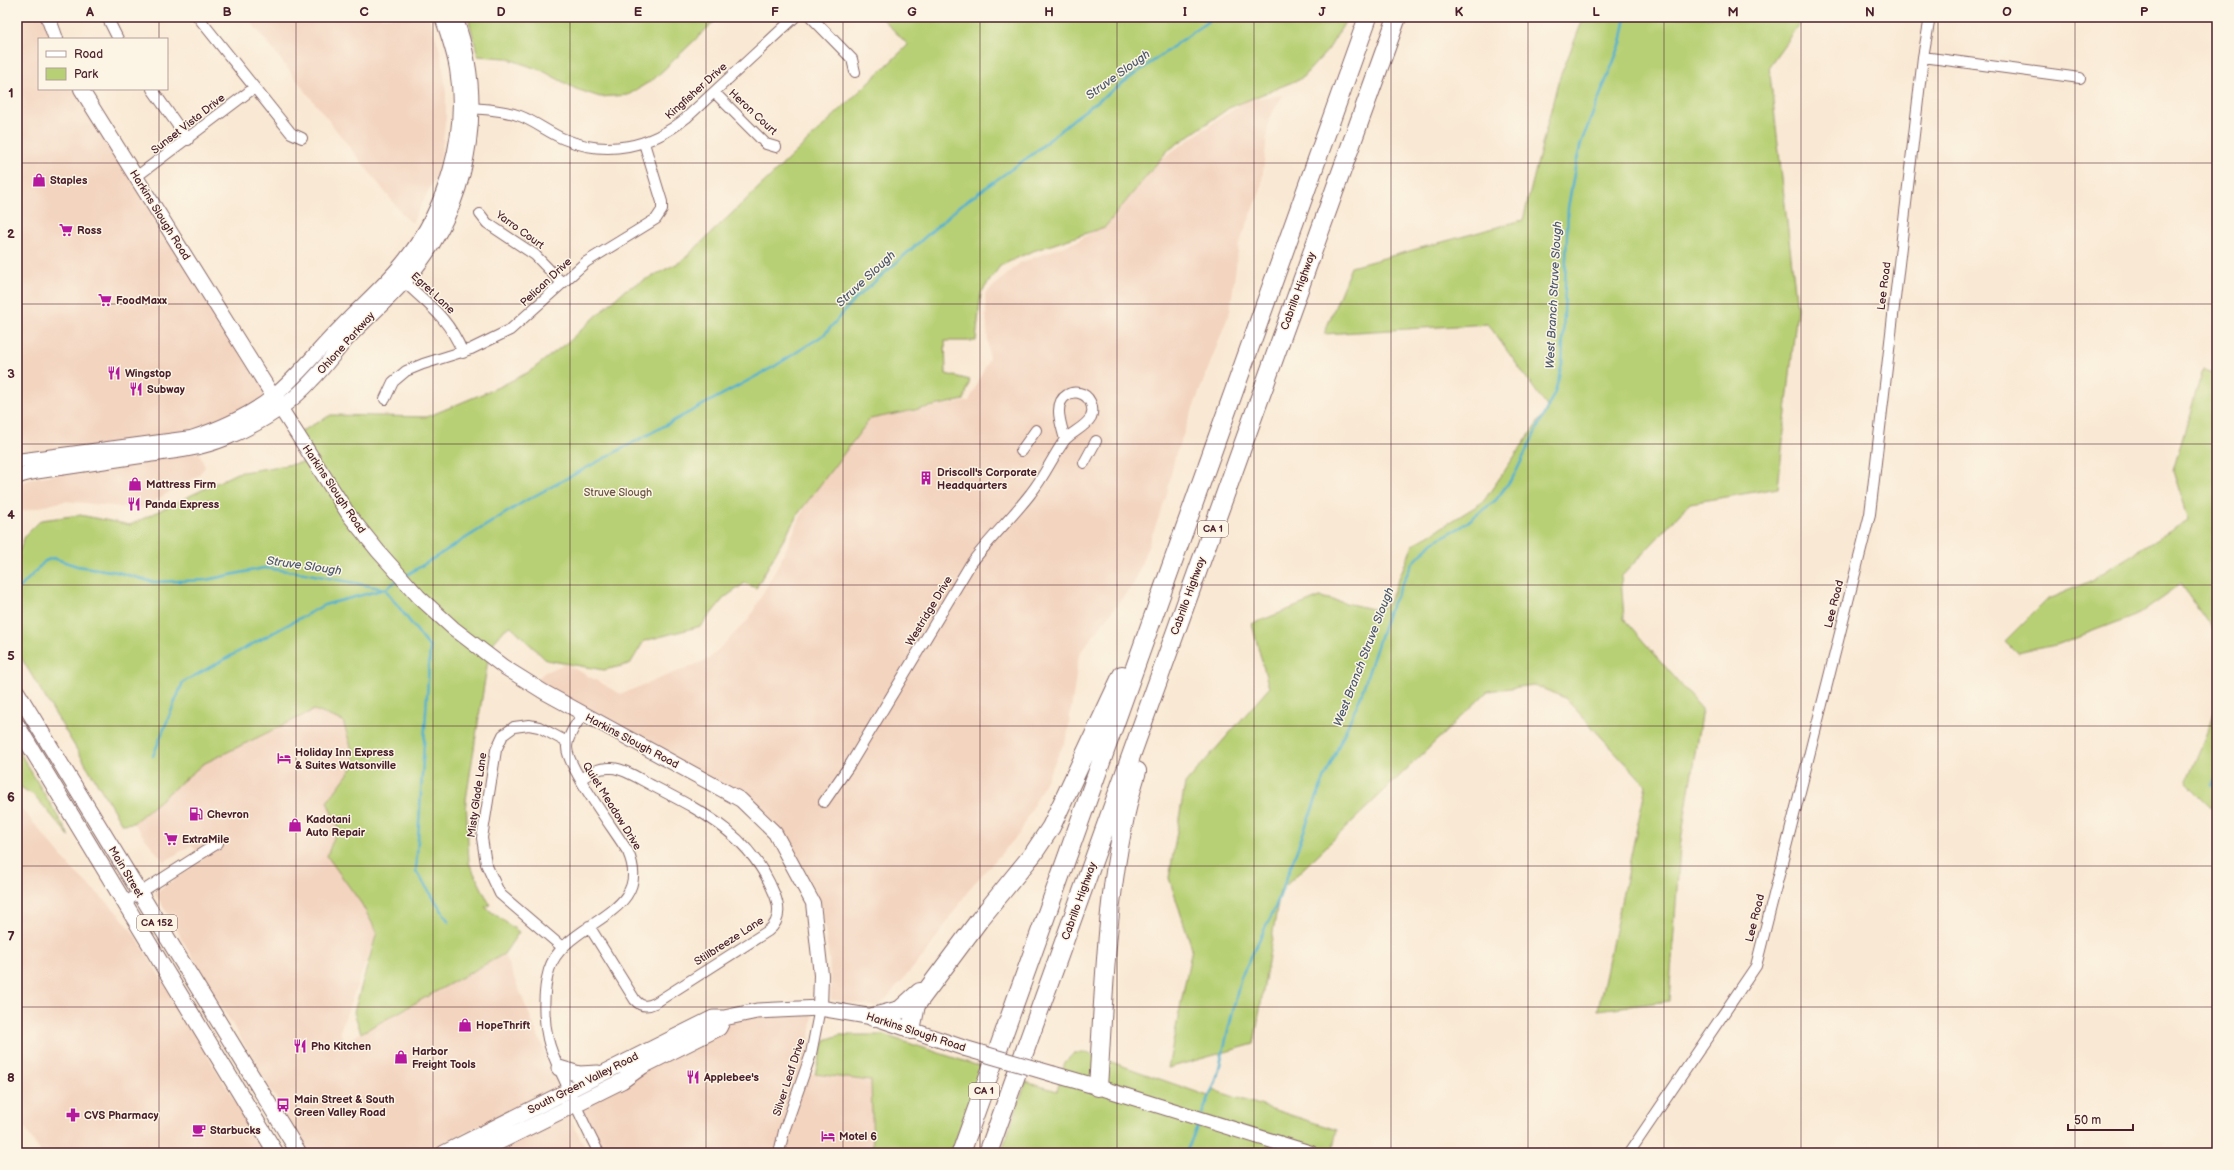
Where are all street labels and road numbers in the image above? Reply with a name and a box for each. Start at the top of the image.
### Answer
street label: Kingfisher Drive [663,60,730,122]
street label: Heron Court [726,86,780,138]
street label: Sunset Vista Drive [149,91,228,157]
street label: Harkins Slough Road [127,167,193,263]
street label: Yarro Court [493,208,547,252]
street label: Cabrillo Highway [1278,250,1318,332]
street label: Pelican Drive [518,255,575,309]
street label: Lee Road [1875,261,1893,311]
street label: Egret Lane [408,269,458,317]
street label: Ohlone Parkway [315,309,377,377]
street label: Harkins Slough Road [300,442,368,536]
road number: CA 1 [1198,521,1228,537]
street label: Cabrillo Highway [1168,555,1208,637]
street label: Westridge Drive [903,573,955,648]
street label: Lee Road [1822,579,1846,629]
street label: Harkins Slough Road [583,711,681,771]
street label: Misty Glade Lane [465,751,489,838]
street label: Quiet Meadow Drive [580,760,645,853]
street label: Main Street [106,844,147,901]
street label: Cabrillo Highway [1059,860,1099,942]
street label: Lee Road [1743,893,1767,943]
street label: Stillbreeze Lane [692,913,766,968]
road number: CA 152 [137,915,177,931]
street label: Harkins Slough Road [865,1010,967,1054]
street label: Silver Leaf Drive [770,1036,808,1118]
street label: South Green Valley Road [525,1049,641,1117]
road number: CA 1 [969,1083,999,1099]

